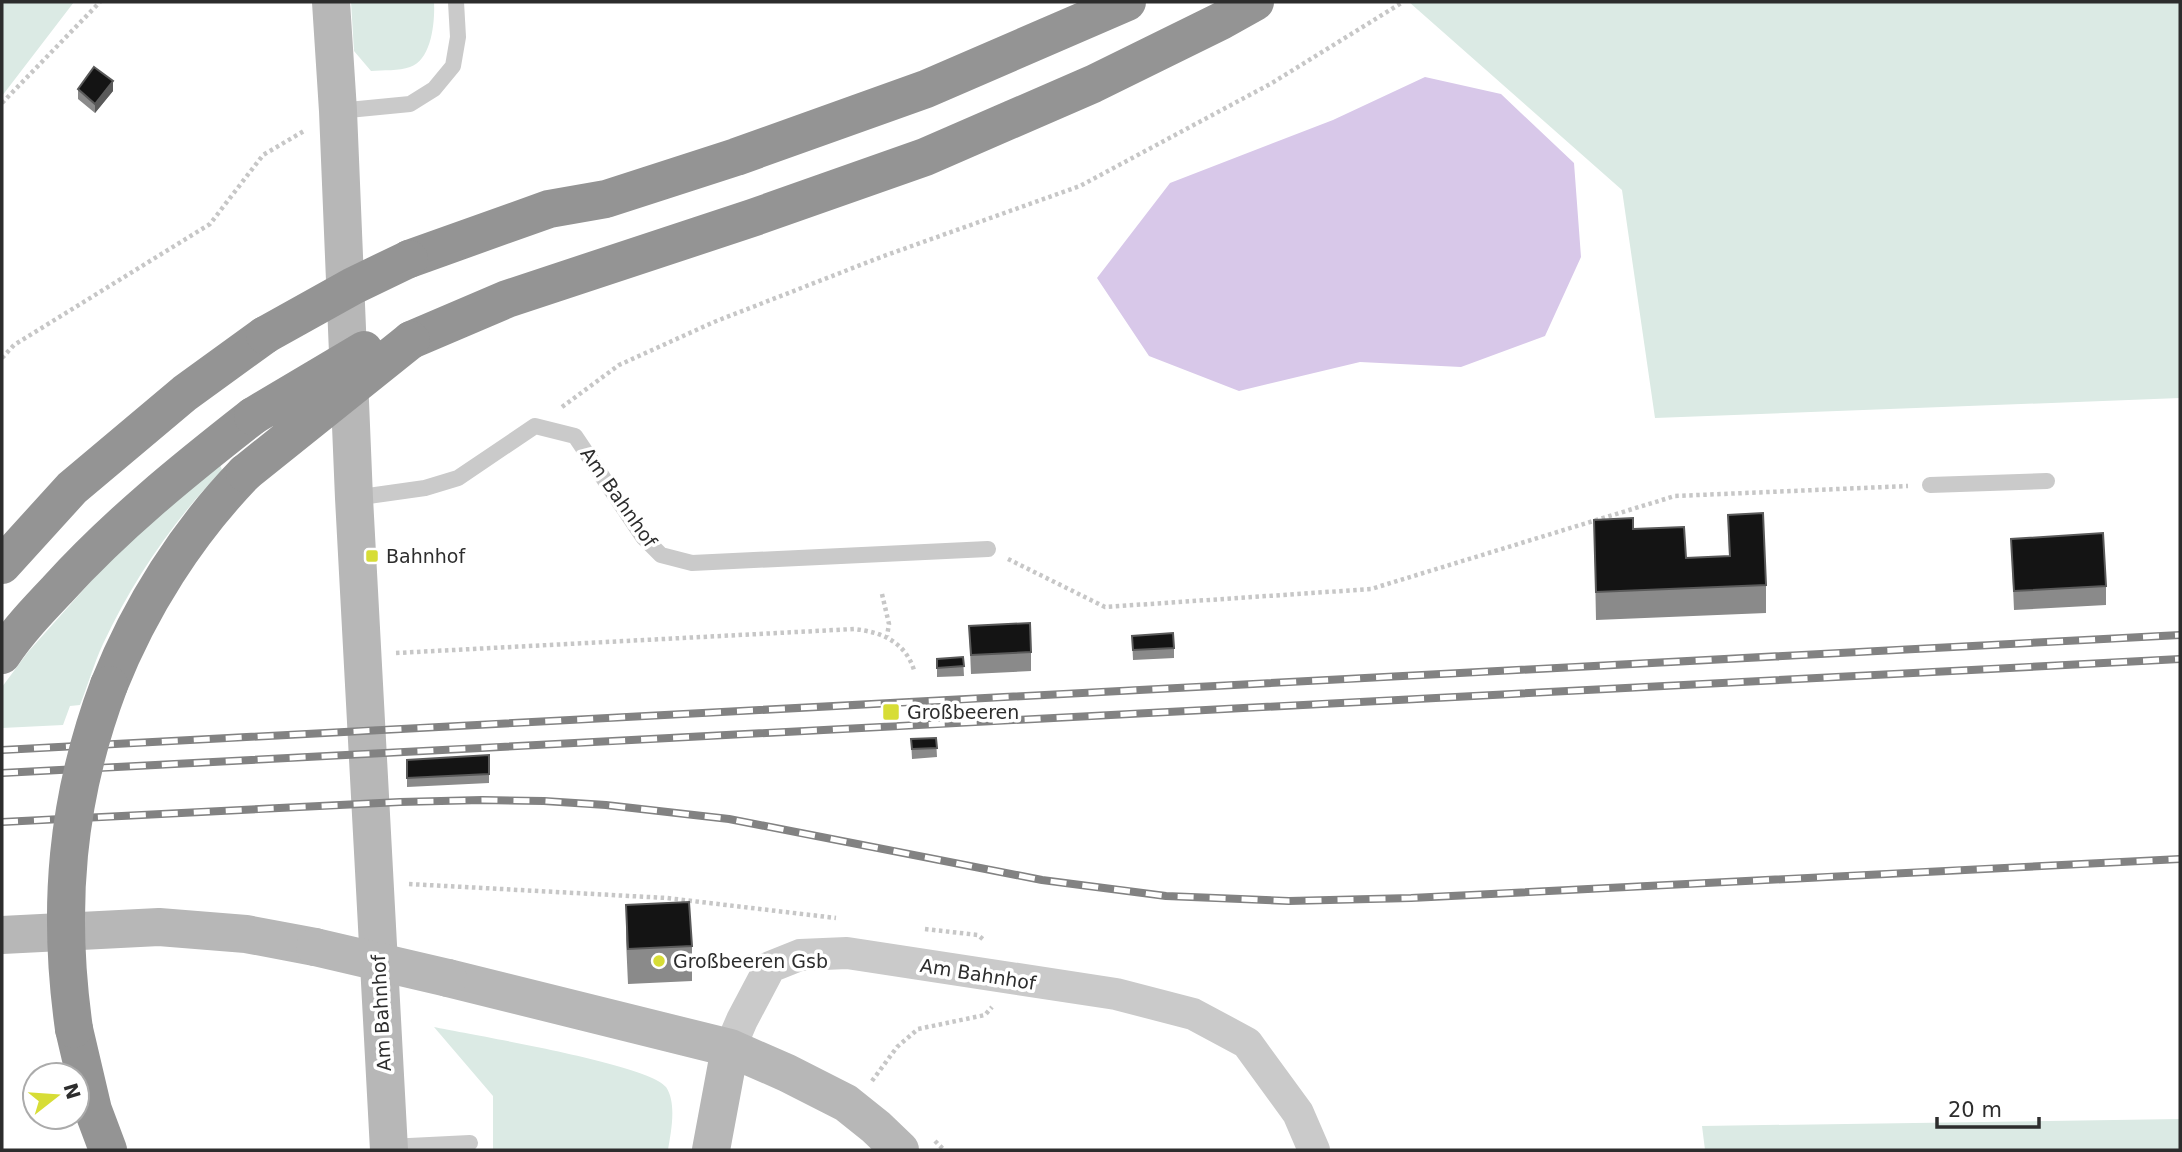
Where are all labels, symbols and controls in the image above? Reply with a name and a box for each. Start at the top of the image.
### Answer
street label: Am Bahnhof [577,443,662,552]
place label: Bahnhof [386,545,466,567]
marker: Bahnhof [364,548,380,564]
place label: Großbeeren [907,701,1019,723]
marker: Großbeeren [881,702,901,722]
place label: Großbeeren Gsb [673,950,828,972]
street label: Am Bahnhof [367,953,395,1072]
marker: Großbeeren Gsb [651,953,667,969]
street label: Am Bahnhof [919,954,1039,994]
north arrow [21,1061,91,1131]
text: N [59,1080,85,1102]
scale bar [1937,1086,2038,1130]
text: 20 m [1948,1098,2002,1122]

